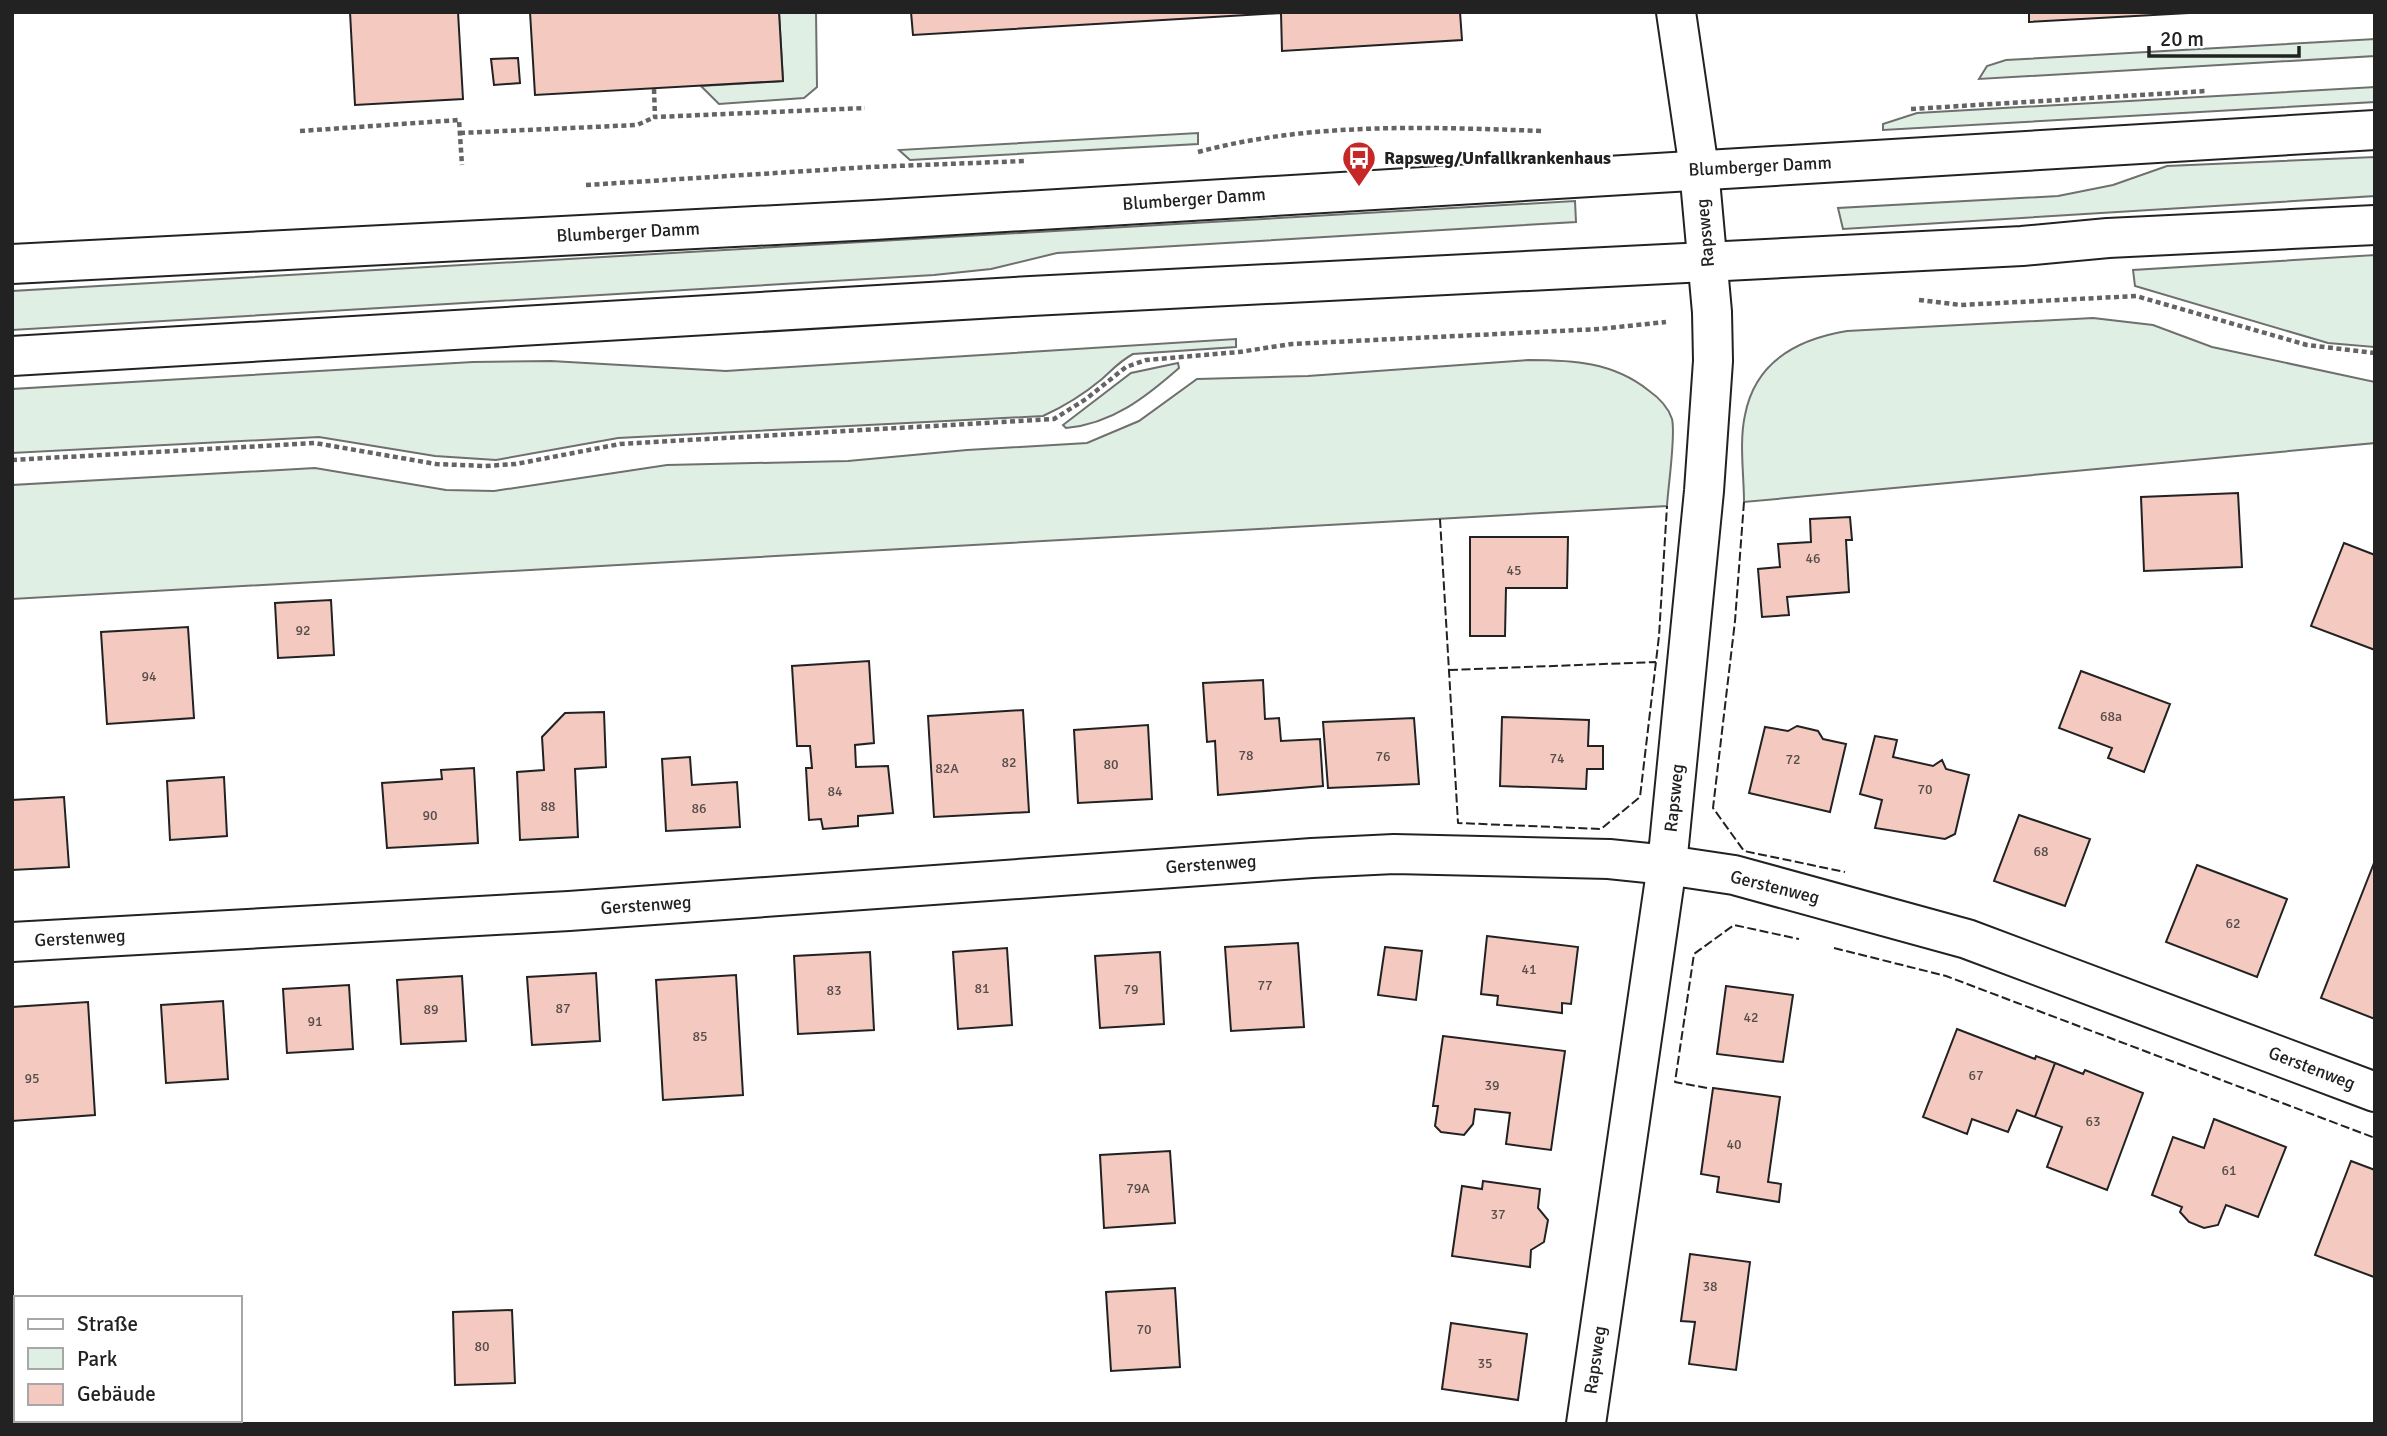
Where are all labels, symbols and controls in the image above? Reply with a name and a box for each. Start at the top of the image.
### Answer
scale bar [2149,14,2300,58]
text: 20 m [2160,26,2204,52]
bus stop icon: Rapsweg/Unfallkrankenhaus [1340,139,1378,188]
place label: Rapsweg/Unfallkrankenhaus [1384,147,1611,169]
street label: Blumberger Damm [1688,151,1832,181]
street label: Blumberger Damm [1122,183,1266,215]
street label: Rapsweg [1691,198,1719,268]
street label: Blumberger Damm [556,217,700,247]
house number: 46 [1805,550,1821,567]
house number: 45 [1506,562,1522,579]
house number: 92 [295,622,311,639]
house number: 94 [141,668,157,685]
house number: 68a [2100,708,2122,725]
house number: 78 [1238,747,1254,764]
house number: 76 [1375,748,1391,765]
house number: 74 [1549,750,1565,767]
house number: 72 [1785,751,1801,768]
house number: 82 [1001,754,1017,771]
house number: 80 [1103,756,1119,773]
house number: 82A [935,760,959,777]
street label: Rapsweg [1659,763,1689,833]
house number: 70 [1917,781,1933,798]
house number: 84 [827,783,843,800]
house number: 88 [540,798,556,815]
house number: 86 [691,800,707,817]
house number: 90 [422,807,438,824]
house number: 68 [2033,843,2049,860]
street label: Gerstenweg [1165,850,1257,878]
street label: Gerstenweg [1728,865,1822,909]
street label: Gerstenweg [600,891,692,919]
house number: 62 [2225,915,2241,932]
street label: Gerstenweg [34,925,126,951]
house number: 41 [1521,961,1537,978]
house number: 77 [1257,977,1273,994]
house number: 81 [974,980,990,997]
house number: 79 [1123,981,1139,998]
house number: 83 [826,982,842,999]
house number: 87 [555,1000,571,1017]
house number: 89 [423,1001,439,1018]
house number: 42 [1743,1009,1759,1026]
house number: 91 [307,1013,323,1030]
house number: 85 [692,1028,708,1045]
street label: Gerstenweg [2266,1041,2358,1095]
house number: 67 [1968,1067,1984,1084]
house number: 95 [24,1070,40,1087]
house number: 39 [1484,1077,1500,1094]
house number: 63 [2085,1113,2101,1130]
house number: 40 [1726,1136,1742,1153]
house number: 61 [2221,1162,2237,1179]
house number: 79A [1126,1180,1150,1197]
house number: 37 [1490,1206,1506,1223]
house number: 38 [1702,1278,1718,1295]
legend [14,1296,242,1422]
text: Straße [77,1311,138,1337]
house number: 70 [1136,1321,1152,1338]
street label: Rapsweg [1579,1325,1611,1395]
house number: 80 [474,1338,490,1355]
text: Park [77,1346,118,1372]
house number: 35 [1477,1355,1493,1372]
text: Gebäude [77,1381,156,1407]

